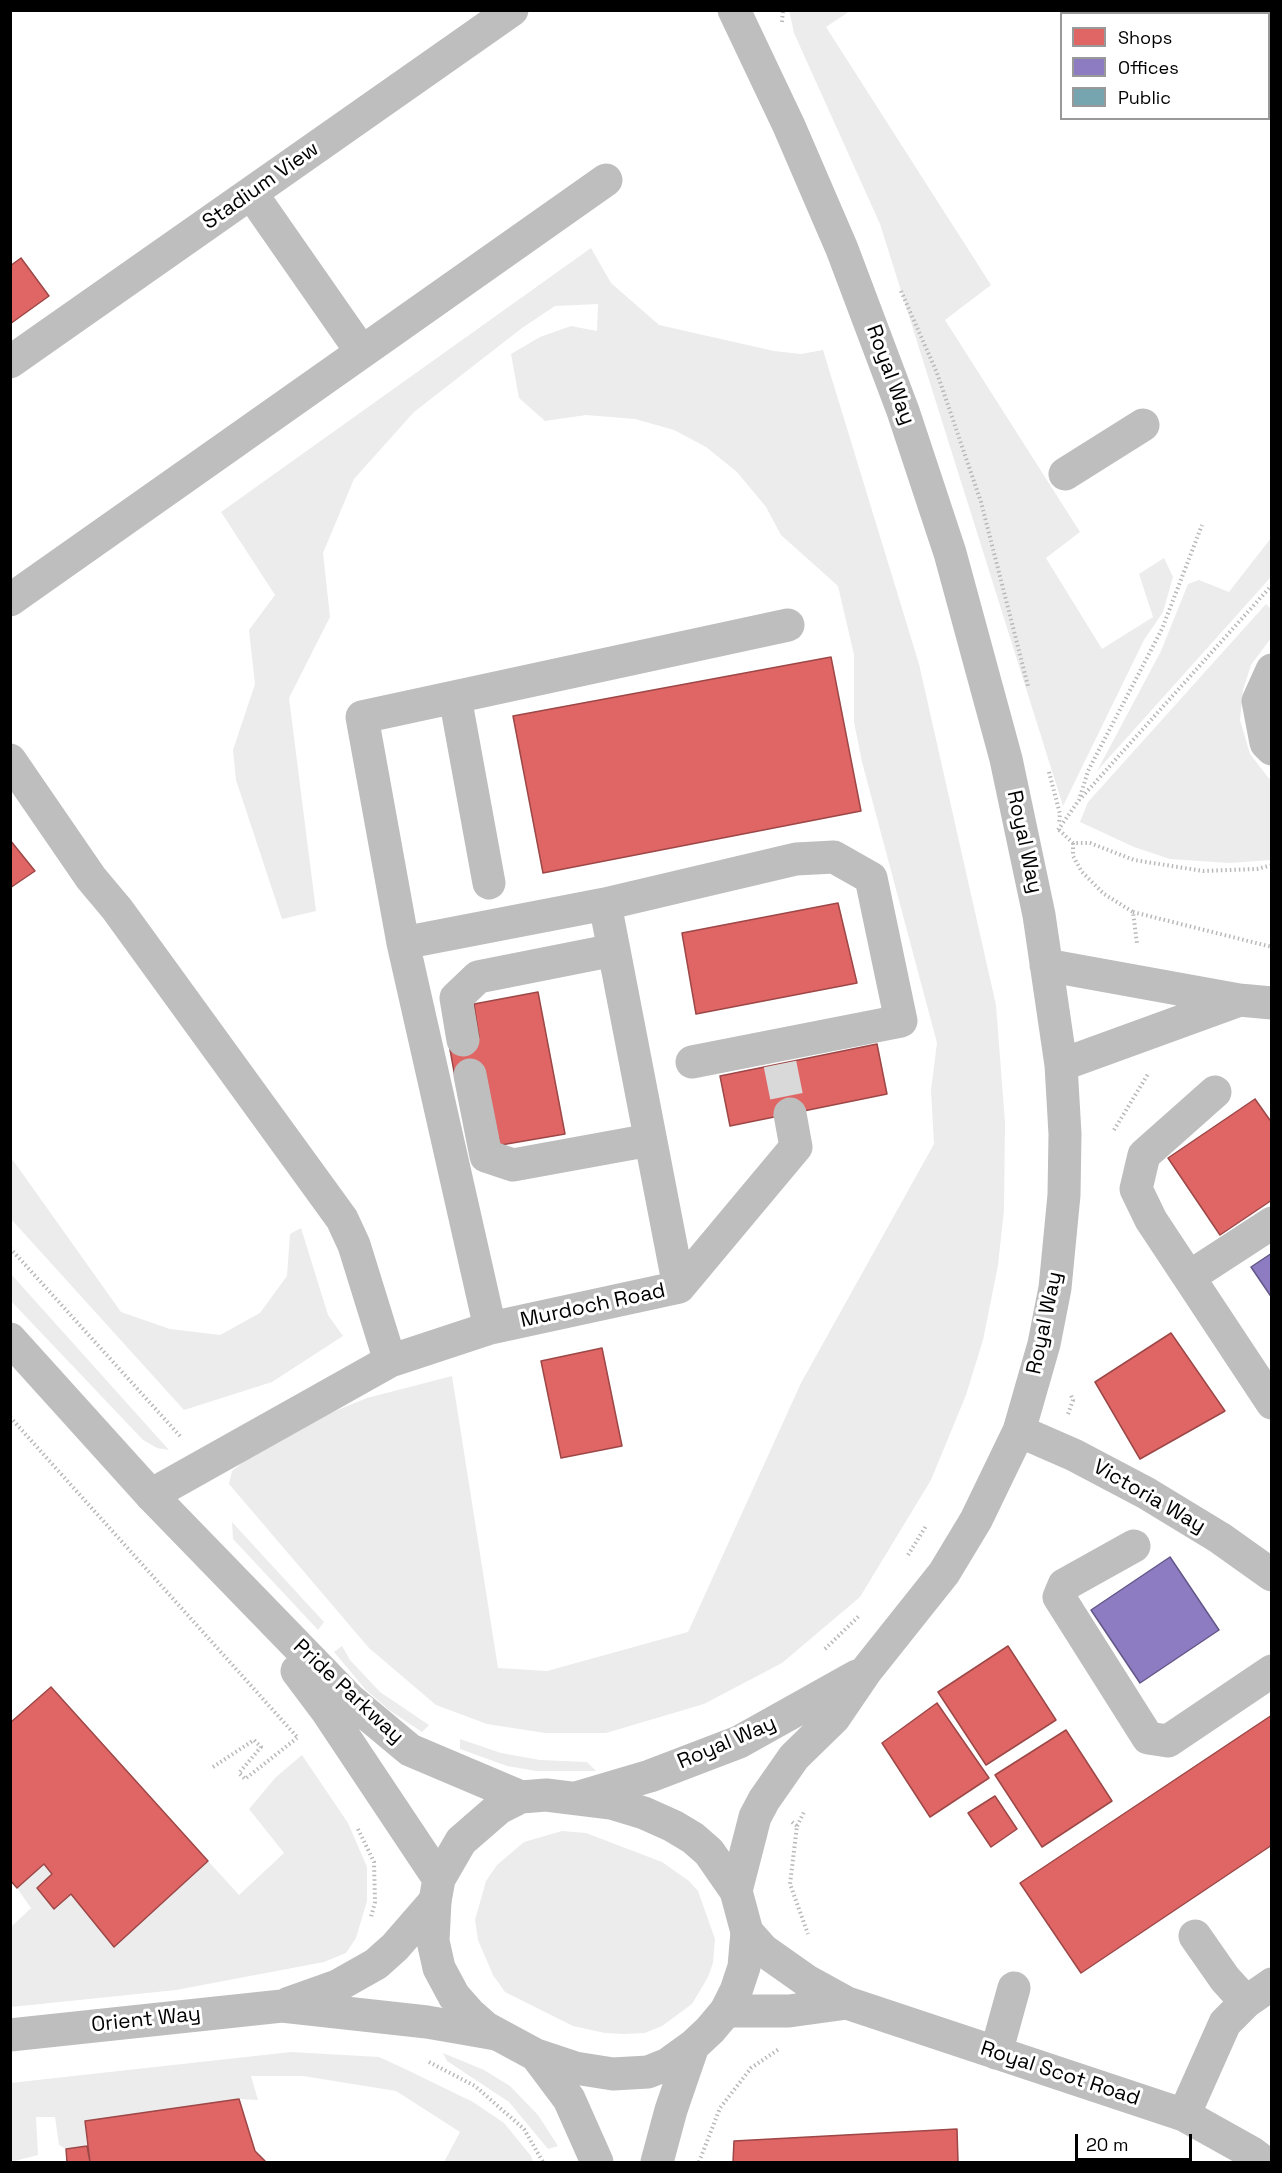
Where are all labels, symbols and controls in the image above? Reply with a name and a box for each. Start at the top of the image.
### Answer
legend [1060,12,1270,120]
text: Shops [1118,26,1172,49]
text: Offices [1118,56,1179,79]
text: Public [1118,86,1171,109]
street label: Stadium View [198,137,324,235]
street label: Royal Way [860,322,920,428]
street label: Royal Way [1001,788,1047,896]
street label: Royal Way [1022,1269,1068,1377]
street label: Murdoch Road [518,1278,668,1334]
street label: Victoria Way [1088,1455,1210,1539]
street label: Pride Parkway [287,1634,409,1750]
street label: Royal Way [674,1711,780,1775]
street label: Orient Way [90,2002,202,2038]
street label: Royal Scot Road [977,2036,1143,2112]
scale bar [1078,2122,1195,2160]
text: 20 m [1086,2133,1129,2156]

